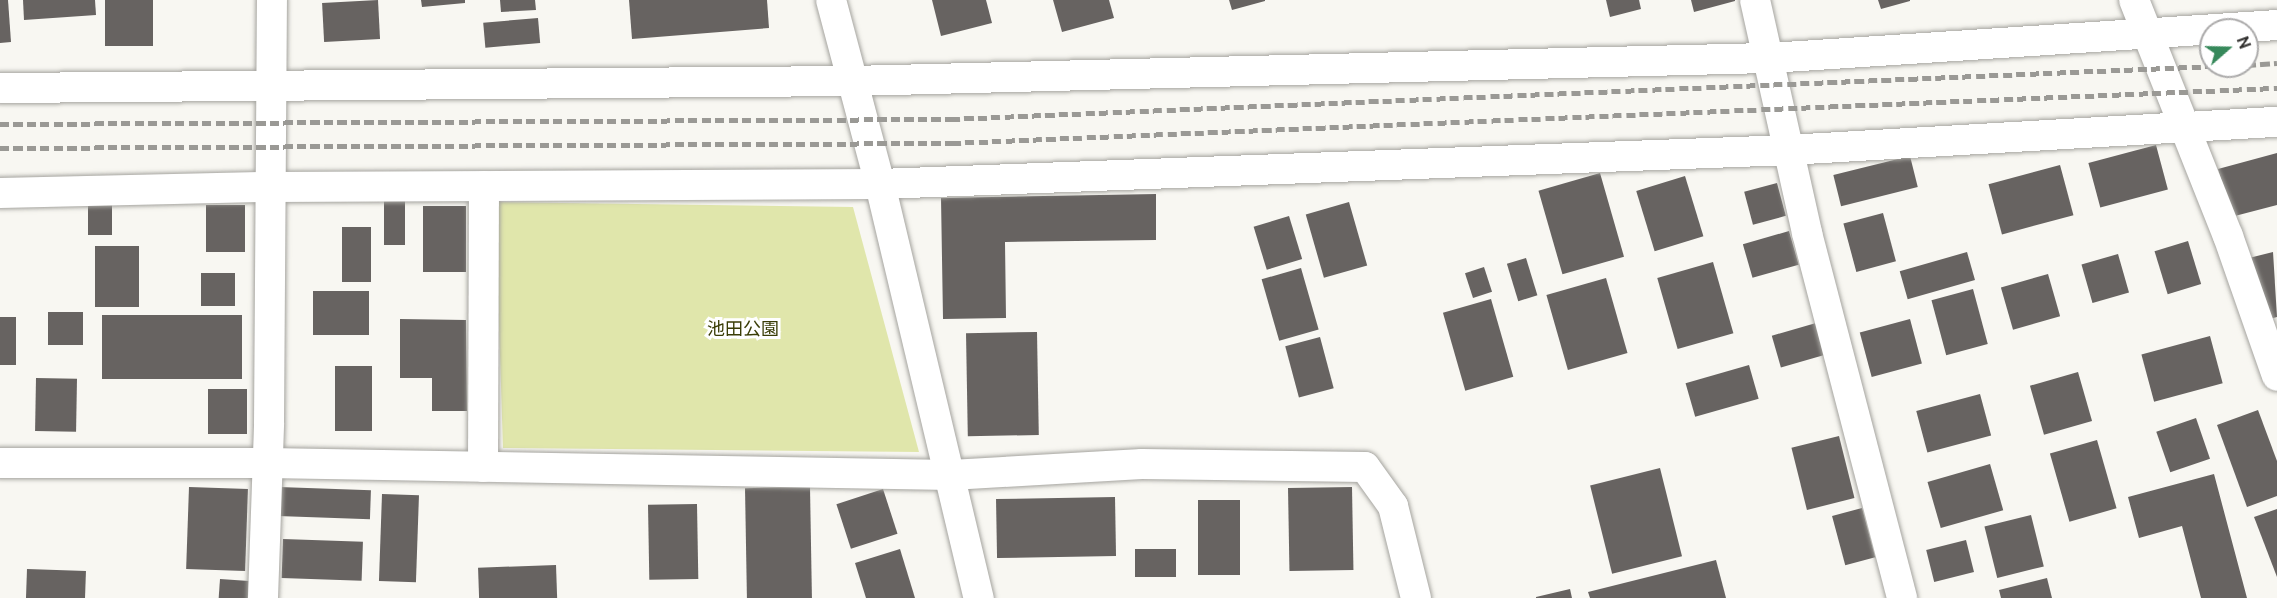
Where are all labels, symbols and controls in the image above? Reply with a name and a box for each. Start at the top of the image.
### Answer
north arrow [2199,18,2259,78]
text: N [2234,34,2255,51]
park label: 池田公園 [707,317,779,339]

